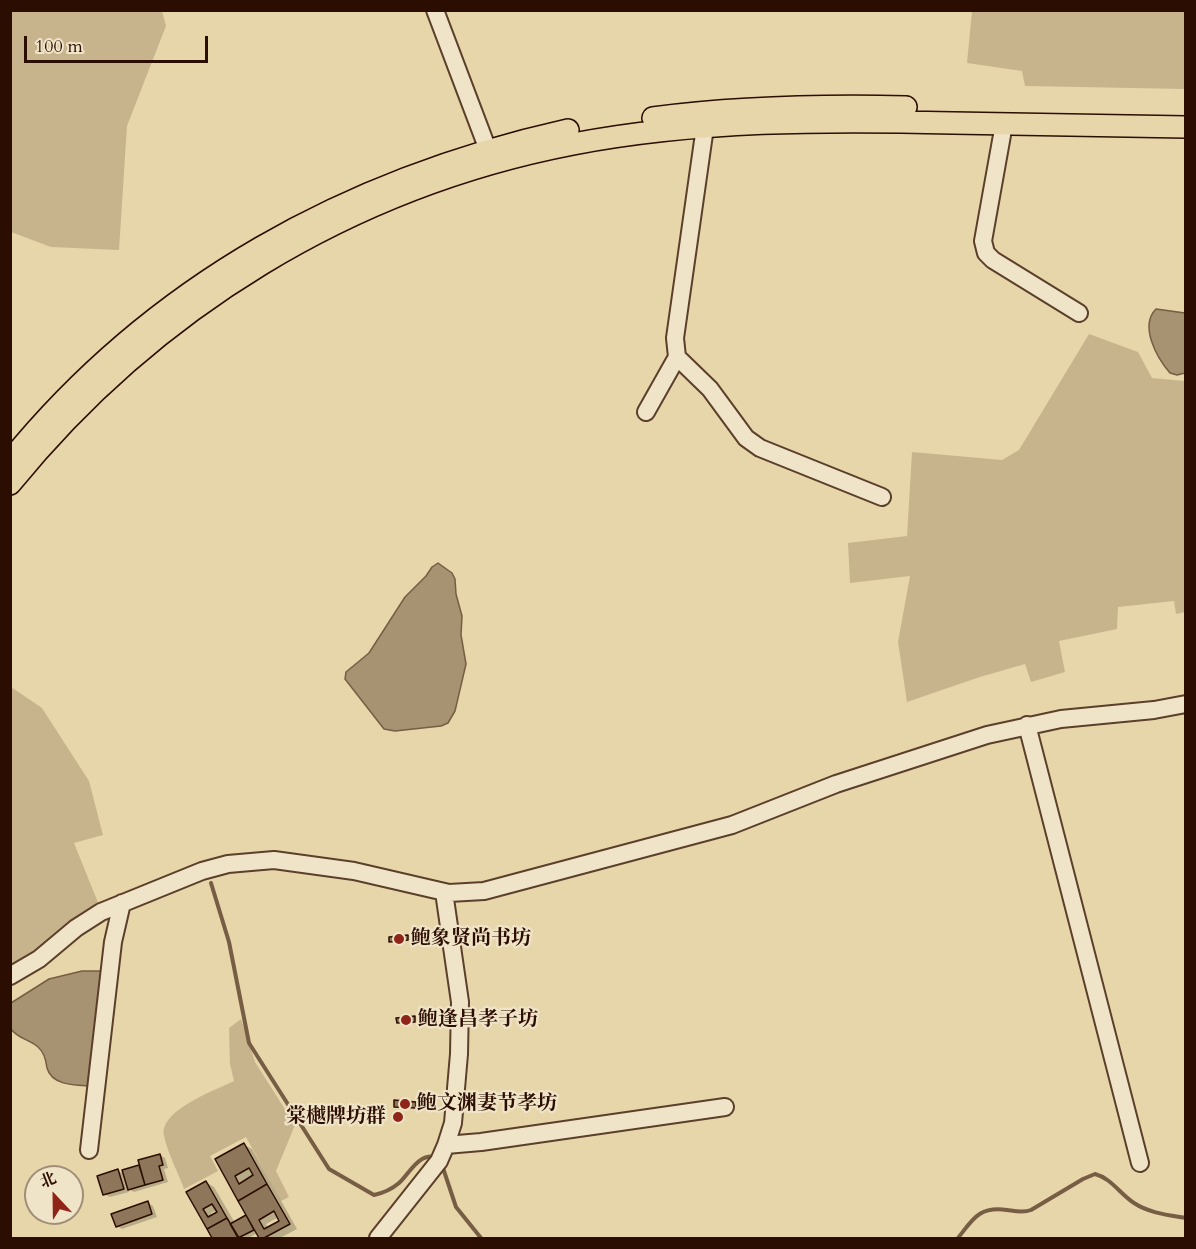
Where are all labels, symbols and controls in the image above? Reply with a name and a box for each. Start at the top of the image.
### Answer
scale bar [27,24,212,62]
text: 100 m [35,34,83,59]
place label: 鲍象贤尚书坊 [411,927,531,951]
marker: 鲍象贤尚书坊 [392,932,406,946]
place label: 鲍逢昌孝子坊 [418,1008,538,1032]
marker: 鲍逢昌孝子坊 [399,1013,413,1027]
place label: 鲍文渊妻节孝坊 [417,1092,557,1116]
marker: 鲍文渊妻节孝坊 [398,1097,412,1111]
place label: 棠樾牌坊群 [286,1105,386,1129]
marker: 棠樾牌坊群 [391,1110,405,1124]
north arrow [24,1165,84,1225]
text: 北 [36,1167,60,1193]

